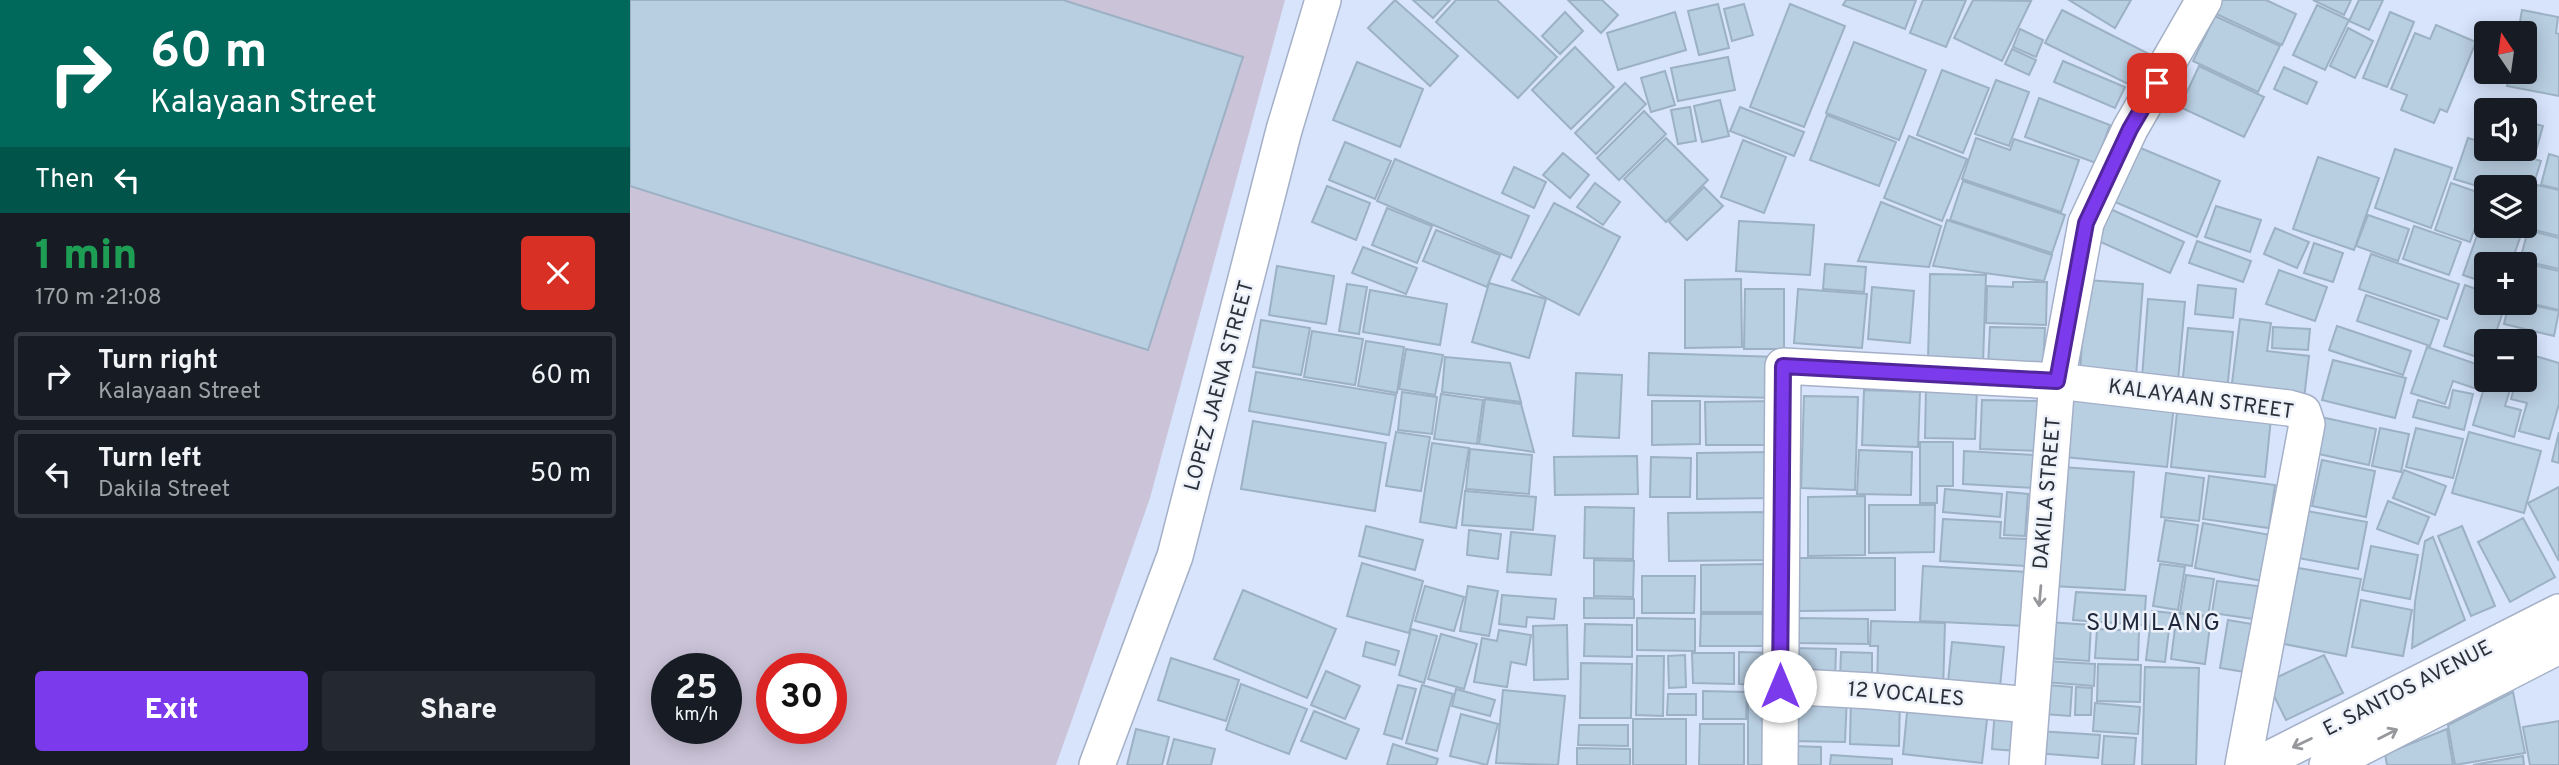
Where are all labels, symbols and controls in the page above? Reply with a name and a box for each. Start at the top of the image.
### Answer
north arrow [2474,21,2538,84]
map controls [2474,21,2537,392]
text: 60 m [150,23,268,85]
icon: right [35,28,126,119]
pin [2127,53,2187,113]
icon: arrive [2138,64,2176,102]
text: Kalayaan Street [150,84,377,124]
button: sound [2474,98,2537,161]
icon: left [108,161,146,199]
text: Then [35,164,94,197]
button: layers [2474,175,2537,238]
text: 1 min [35,231,138,284]
button: close [521,236,595,310]
button: + [2474,252,2537,315]
street label: LOPEZ JAENA STREET [1179,278,1261,494]
text: 170 m · 21:08 [35,284,162,313]
button: − [2474,329,2537,392]
text: Turn right [98,345,218,378]
icon: right [39,357,77,395]
text: 60 m [531,360,591,393]
street label: KALAYAAN STREET [2106,374,2296,426]
text: Kalayaan Street [98,378,261,407]
street label: DAKILA STREET [2028,416,2068,570]
text: Turn left [98,443,202,476]
icon: left [39,455,77,493]
text: 50 m [530,458,591,491]
text: Dakila Street [98,476,230,505]
one-way arrow [2033,584,2046,606]
district label: SUMILANG [2086,609,2222,639]
street label: E. SANTOS AVENUE [2319,635,2497,743]
position arrow [1743,649,1817,723]
speed limit sign: 30 [756,653,847,744]
text: 25 [675,667,718,711]
button: Exit [35,671,308,751]
button: Share [322,671,595,751]
street label: 12 VOCALES [1846,676,1966,714]
text: km/h [675,704,718,727]
one-way arrow [2377,727,2398,740]
one-way arrow [2292,736,2313,750]

